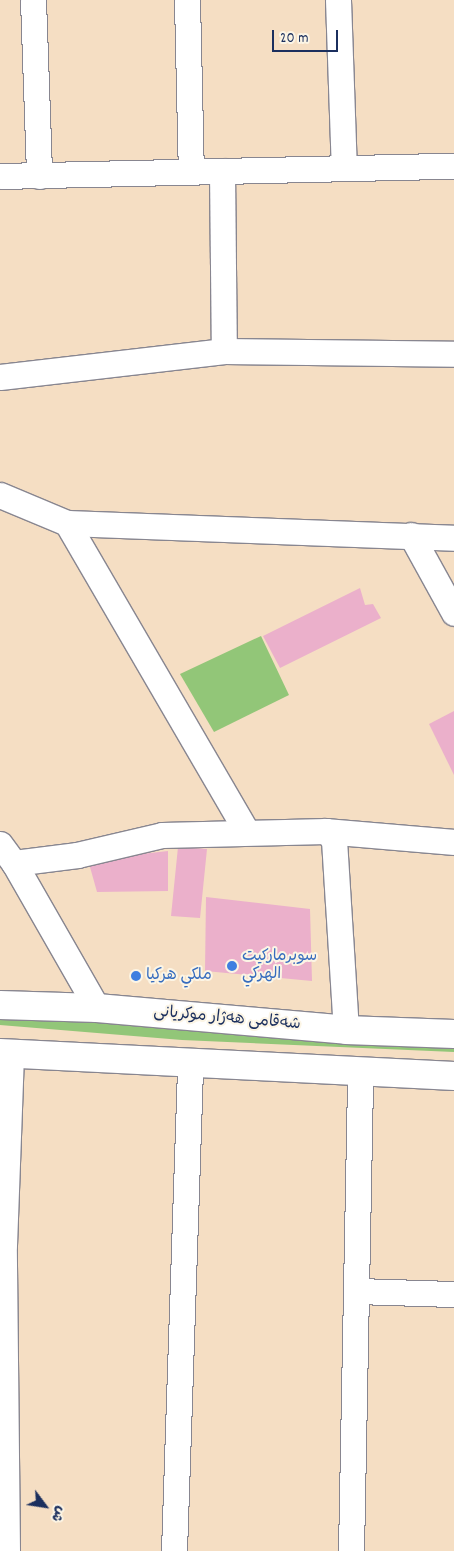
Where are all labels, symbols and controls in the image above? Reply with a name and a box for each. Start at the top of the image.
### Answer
scale bar [274,20,340,52]
text: 20 m [280,28,308,50]
place label: سوبرماركيت الهركي [242,947,317,985]
marker: سوبرماركيت الهركي [226,960,238,972]
place label: ملكي هركيا [146,966,212,986]
marker: ملكي هركيا [130,970,142,982]
street label: شەقامی ھەژار موکریانی [153,1003,301,1035]
north arrow [20,1481,70,1531]
text: ش [45,1502,70,1525]

